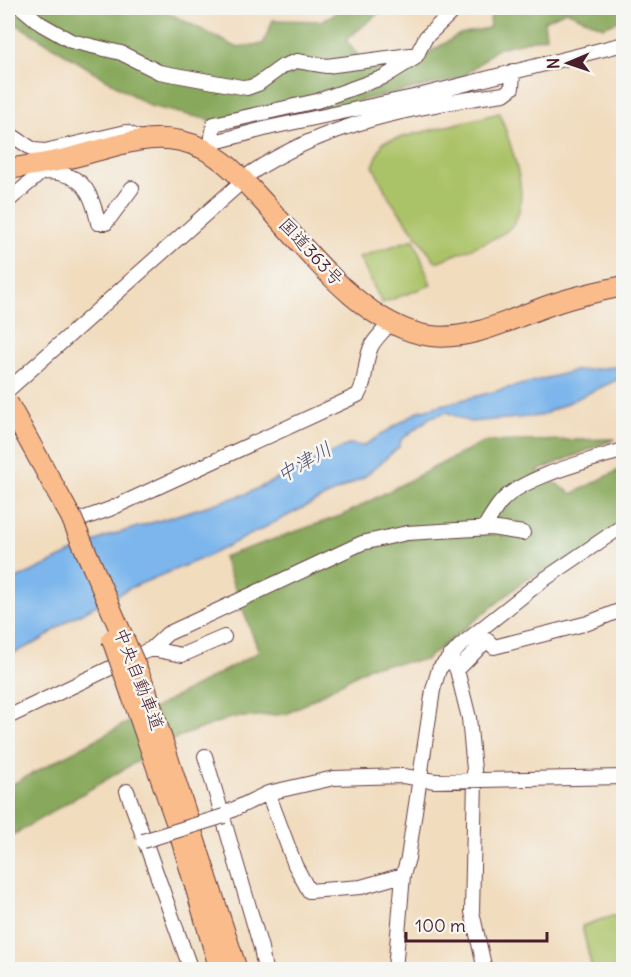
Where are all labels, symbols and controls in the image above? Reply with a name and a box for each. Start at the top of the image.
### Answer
north arrow [538,33,598,93]
text: N [543,58,563,69]
street label: 国道363号 [274,213,349,291]
water label: 中津川 [272,436,336,487]
street label: 中央自動車道 [109,624,170,733]
scale bar [406,905,547,943]
text: 100 m [415,914,466,937]

